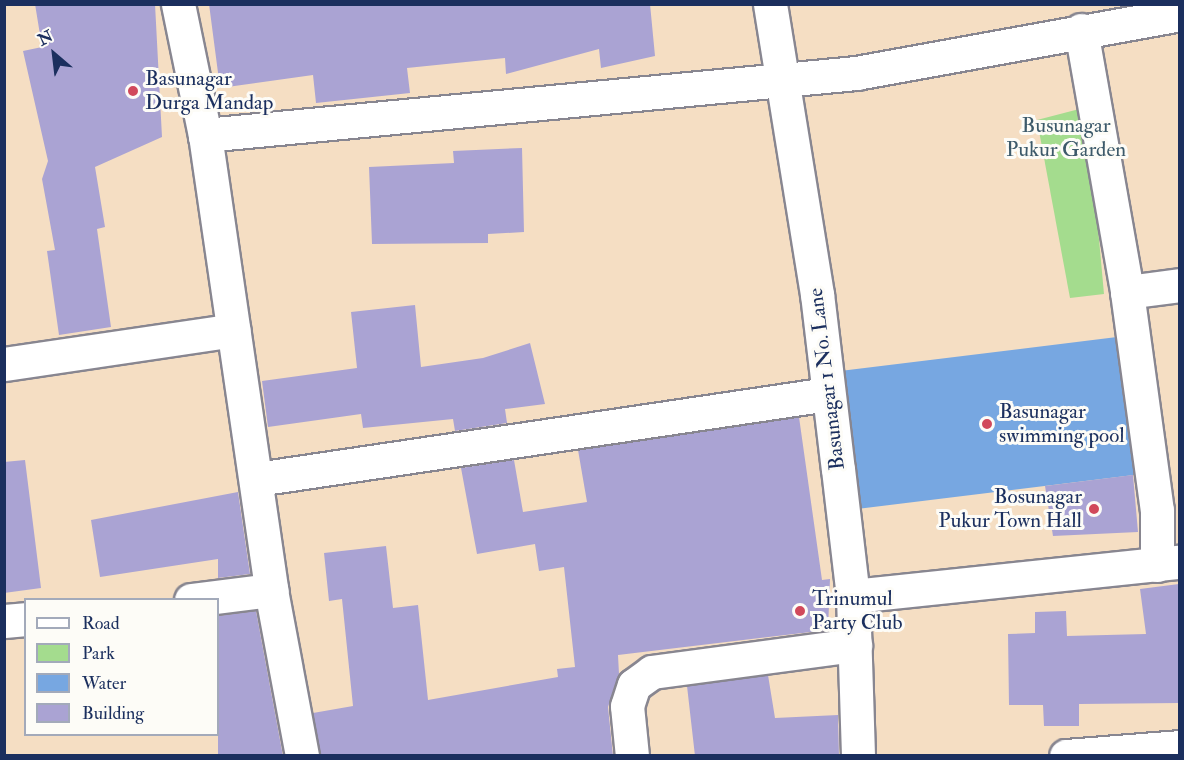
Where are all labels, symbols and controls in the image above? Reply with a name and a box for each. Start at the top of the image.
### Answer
north arrow [24,24,84,84]
text: N [35,26,57,50]
place label: Basunagar Durga Mandap [145,66,273,116]
marker: Basunagar Durga Mandap [126,84,140,98]
park label: Busunagar Pukur Garden [1006,113,1126,163]
street label: Basunagar 1 No. Lane [803,286,851,472]
place label: Basunagar swimming pool [999,399,1125,449]
marker: Basunagar swimming pool [980,417,994,431]
place label: Bosunagar Pukur Town Hall [938,484,1082,534]
marker: Bosunagar Pukur Town Hall [1087,502,1101,516]
place label: Trinumul Party Club [812,586,902,636]
legend [24,598,219,736]
marker: Trinumul Party Club [793,604,807,618]
text: Road [82,612,120,635]
text: Park [82,642,115,665]
text: Water [82,672,126,695]
text: Building [82,702,144,725]

